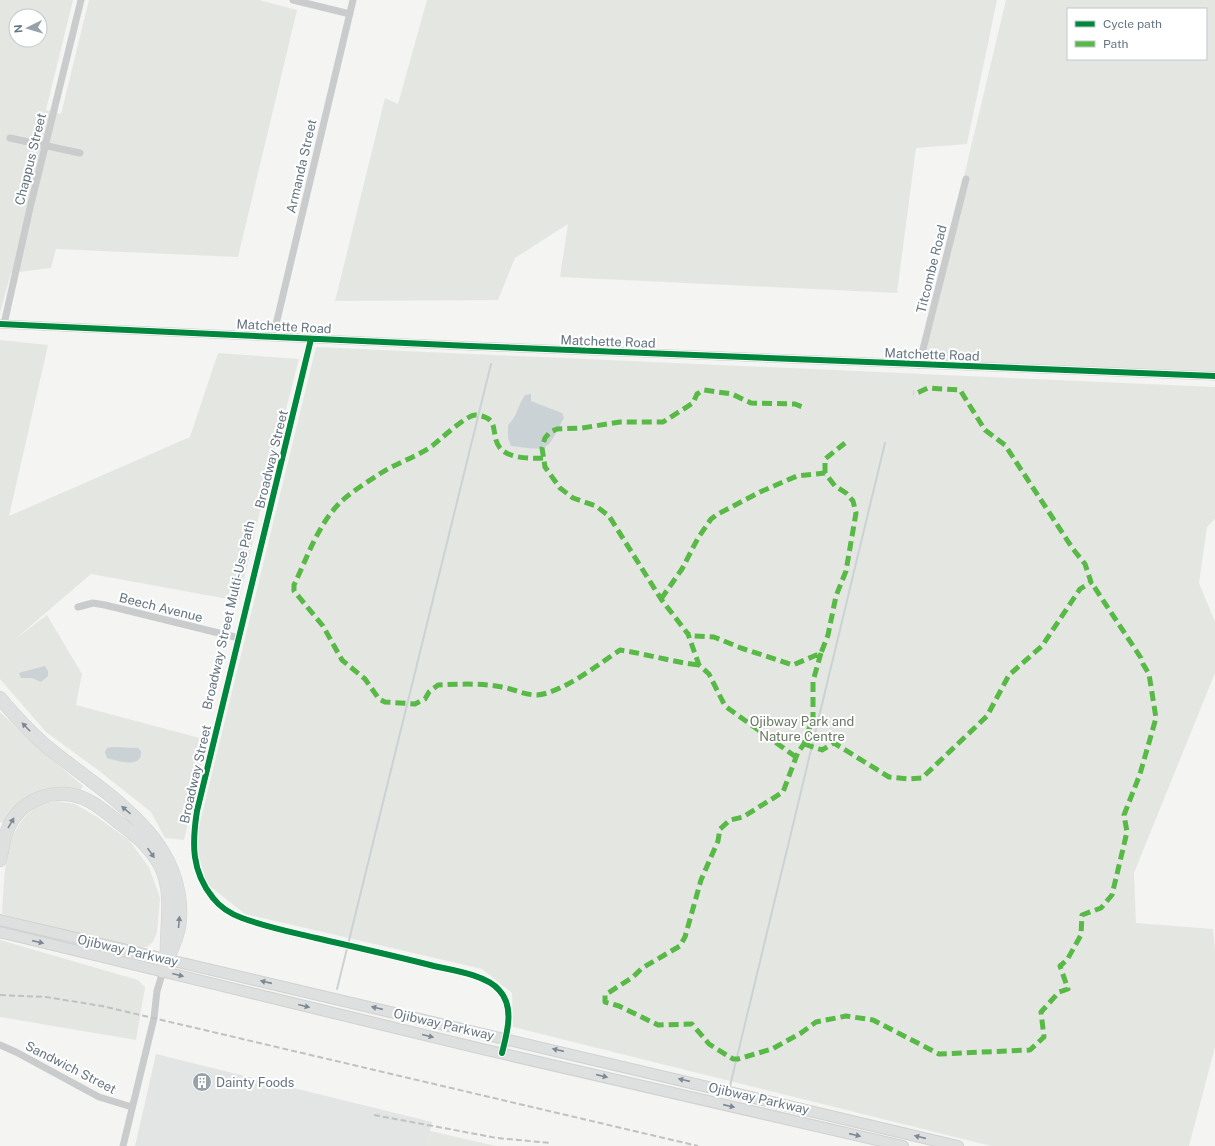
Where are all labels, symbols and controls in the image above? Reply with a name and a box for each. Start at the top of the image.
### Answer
north arrow [8,8,48,48]
legend [1067,8,1207,60]
text: Cycle path [1103,17,1162,31]
text: N [12,24,24,34]
text: Path [1103,37,1129,51]
street label: Chappus Street [12,112,49,207]
street label: Armanda Street [283,118,320,215]
street label: Titcombe Road [913,223,950,315]
street label: Matchette Road [236,317,332,336]
street label: Matchette Road [560,332,656,351]
street label: Matchette Road [884,345,980,364]
street label: Broadway Street [252,408,291,510]
street label: Broadway Street Multi-Use Path [199,519,258,711]
street label: Beech Avenue [117,590,204,625]
park label: Ojibway Park and Nature Centre [750,714,854,744]
one-way arrow [21,722,31,732]
street label: Broadway Street [177,723,214,825]
one-way arrow [121,805,132,814]
one-way arrow [8,817,15,829]
one-way arrow [147,848,155,858]
one-way arrow [176,916,182,928]
street label: Ojibway Parkway [76,932,180,969]
one-way arrow [32,939,44,945]
one-way arrow [172,972,184,978]
one-way arrow [260,979,272,985]
one-way arrow [298,1003,310,1009]
one-way arrow [370,1005,383,1011]
street label: Ojibway Parkway [392,1006,496,1043]
one-way arrow [422,1033,434,1039]
street label: Sandwich Street [23,1038,119,1097]
one-way arrow [552,1047,564,1053]
building icon: Dainty Foods [191,1071,213,1093]
one-way arrow [596,1074,608,1080]
place label: Dainty Foods [216,1075,294,1090]
one-way arrow [678,1077,690,1083]
street label: Ojibway Parkway [707,1080,811,1117]
one-way arrow [723,1103,735,1109]
one-way arrow [849,1132,862,1138]
one-way arrow [913,1134,925,1140]

